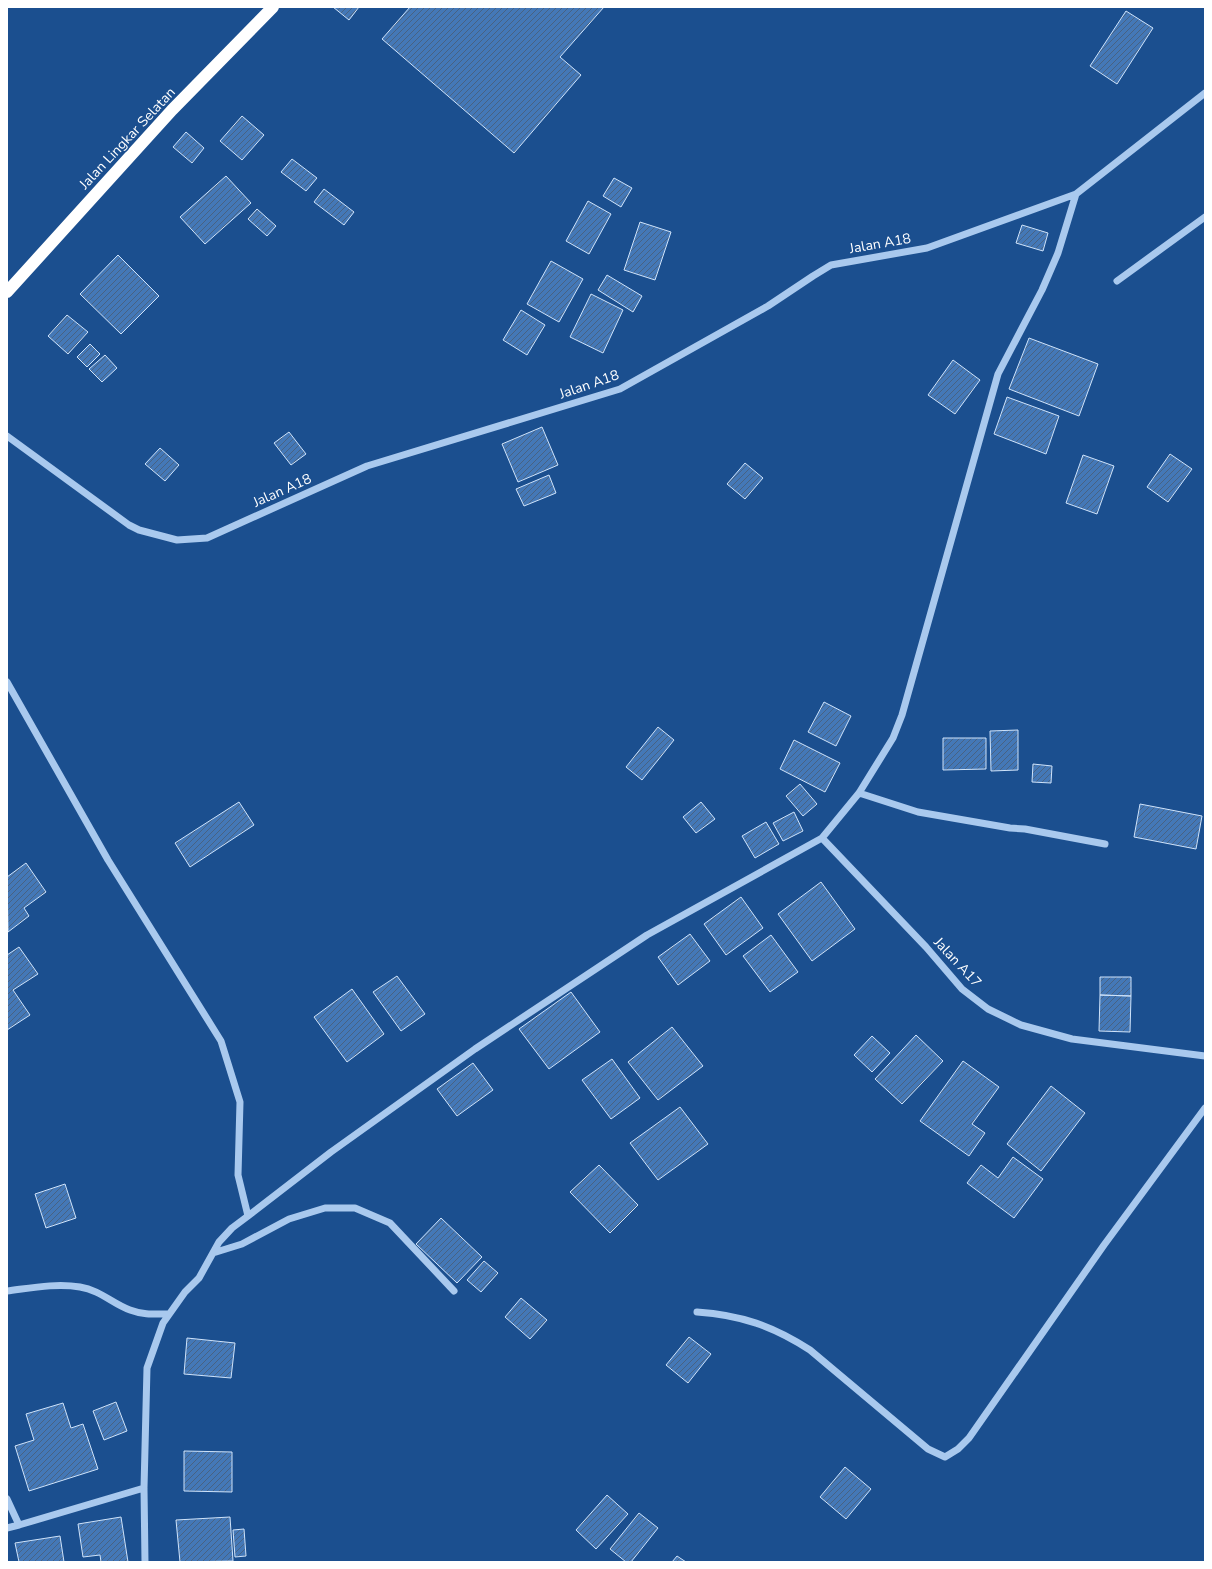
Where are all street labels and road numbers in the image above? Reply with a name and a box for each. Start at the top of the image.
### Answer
street label: Jalan Lingkar Selatan [74,83,180,194]
street label: Jalan A18 [847,229,912,258]
street label: Jalan A18 [556,365,622,404]
street label: Jalan A18 [249,469,314,512]
street label: Jalan A17 [929,932,986,992]

